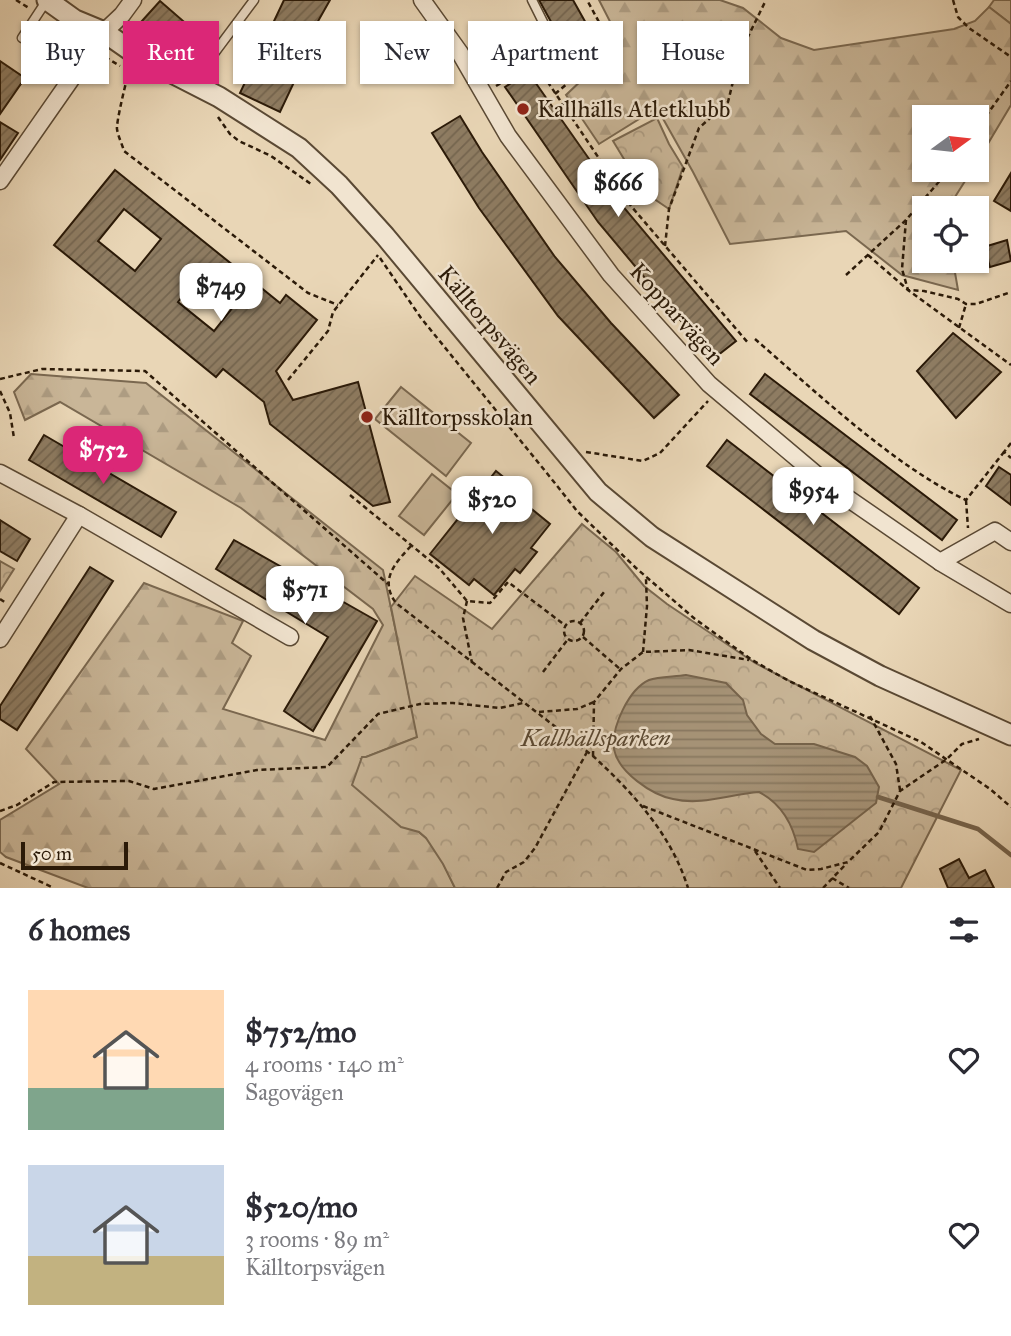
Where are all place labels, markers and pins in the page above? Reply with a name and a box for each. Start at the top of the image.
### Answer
place label: Kallhälls Atletklubb [537,94,730,124]
marker: Kallhälls Atletklubb [515,101,531,117]
pin: $666 [577,160,659,219]
pin: $749 [180,264,262,323]
place label: Källtorpsskolan [381,402,533,432]
marker: Källtorpsskolan [359,409,375,425]
pin: $752 [62,426,144,486]
pin: $954 [772,468,854,527]
pin: $520 [451,476,533,536]
pin: $571 [264,566,346,626]

